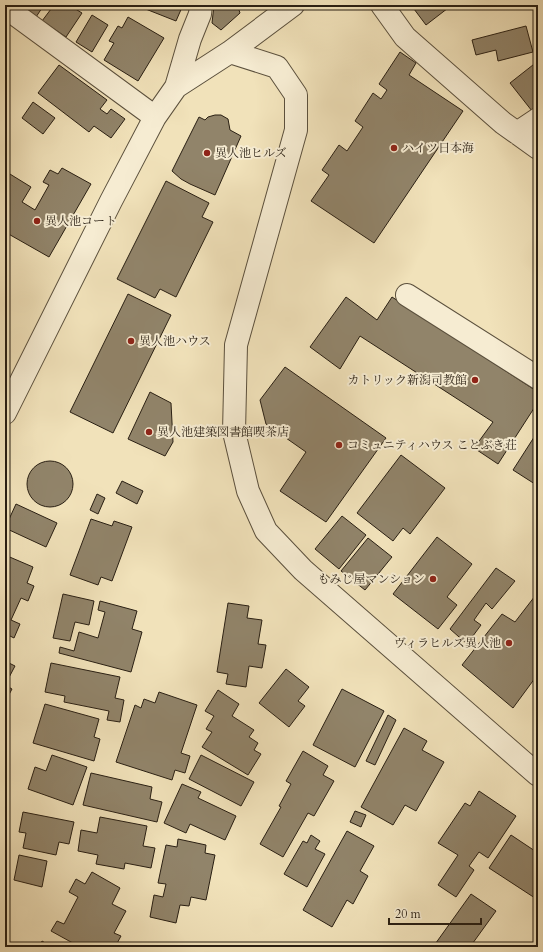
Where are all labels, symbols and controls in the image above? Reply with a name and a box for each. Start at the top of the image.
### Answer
place label: ハイツ日本海 [402,140,474,156]
marker: ハイツ日本海 [389,143,399,153]
place label: 異人池ヒルズ [215,145,287,161]
marker: 異人池ヒルズ [202,148,212,158]
place label: 異人池コート [45,213,117,229]
marker: 異人池コート [32,216,42,226]
place label: 異人池ハウス [139,333,211,349]
marker: 異人池ハウス [126,336,136,346]
place label: カトリック新潟司教館 [347,372,467,388]
marker: カトリック新潟司教館 [470,375,480,385]
place label: 異人池建築図書館喫茶店 [157,424,289,440]
marker: 異人池建築図書館喫茶店 [144,427,154,437]
place label: コミュニティハウス ことぶき荘 [347,437,517,453]
marker: コミュニティハウス ことぶき荘 [334,440,344,450]
place label: もみじ屋マンション [318,571,425,587]
marker: もみじ屋マンション [428,574,438,584]
place label: ヴィラヒルズ異人池 [394,635,501,651]
marker: ヴィラヒルズ異人池 [504,638,514,648]
scale bar [389,900,481,926]
text: 20 m [395,906,422,922]

